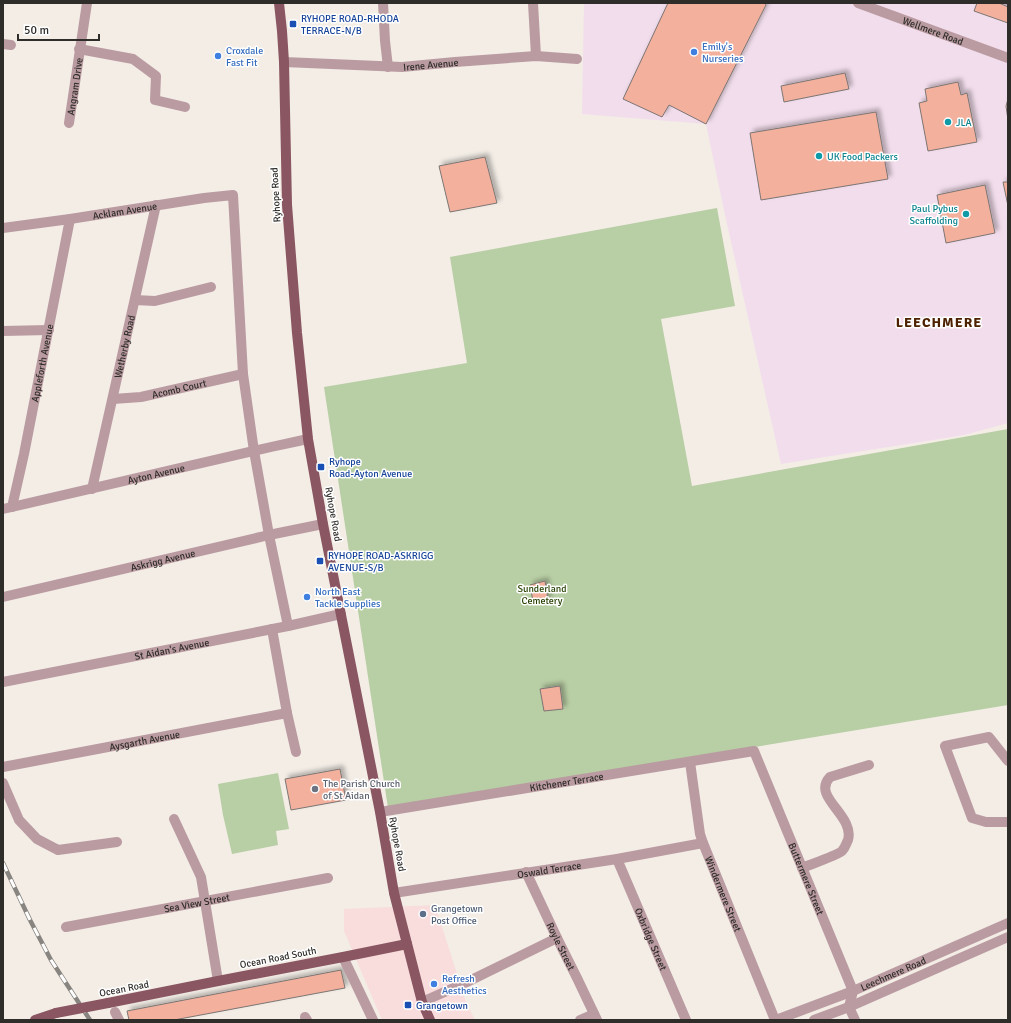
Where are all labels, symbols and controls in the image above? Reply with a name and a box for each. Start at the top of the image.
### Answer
place label: RYHOPE ROAD-RHODA TERRACE-N/B [301,13,399,37]
street label: Wellmere Road [901,15,965,48]
scale bar [18,16,99,42]
marker: RYHOPE ROAD-RHODA TERRACE-N/B [288,19,298,29]
text: 50 m [24,23,49,38]
place label: Emily's Nurseries [702,41,744,65]
place label: Croxdale Fast Fit [226,45,263,69]
marker: Emily's Nurseries [689,47,699,57]
marker: Croxdale Fast Fit [213,51,223,61]
street label: Angram Drive [65,57,86,116]
street label: Irene Avenue [403,57,459,74]
marker: JLA [943,117,953,127]
place label: JLA [956,117,972,129]
marker: UK Food Packers [814,151,824,161]
place label: UK Food Packers [827,151,898,163]
street label: Ryhope Road [269,167,283,223]
street label: Acklam Avenue [92,200,158,222]
place label: Paul Pybus Scaffolding [910,203,959,227]
marker: Paul Pybus Scaffolding [961,209,971,219]
street label: Wetherby Road [112,314,138,380]
district label: LEECHMERE [896,314,982,331]
street label: Appleforth Avenue [29,323,56,403]
street label: Acomb Court [151,377,208,401]
place label: Ryhope Road-Ayton Avenue [329,456,412,480]
street label: Ayton Avenue [126,462,186,487]
marker: Ryhope Road-Ayton Avenue [316,462,326,472]
street label: Ryhope Road [322,486,344,542]
street label: Askrigg Avenue [129,547,197,574]
place label: RYHOPE ROAD-ASKRIGG AVENUE-S/B [328,550,434,574]
marker: RYHOPE ROAD-ASKRIGG AVENUE-S/B [315,556,325,566]
park label: Sunderland Cemetery [517,583,567,607]
place label: North East Tackle Supplies [315,586,381,610]
marker: North East Tackle Supplies [302,592,312,602]
street label: St Aidan's Avenue [134,637,210,663]
street label: Aysgarth Avenue [108,728,181,754]
street label: Kitchener Terrace [529,771,605,795]
place label: The Parish Church of St Aidan [323,778,400,802]
marker: The Parish Church of St Aidan [310,784,320,794]
street label: Ryhope Road [386,816,408,872]
street label: Buttermere Street [785,841,826,917]
street label: Windermere Street [702,855,744,934]
street label: Oswald Terrace [516,860,582,881]
street label: Sea View Street [163,891,231,916]
place label: Grangetown Post Office [431,903,483,927]
street label: Oxbridge Street [632,906,669,973]
marker: Grangetown Post Office [418,909,428,919]
street label: Royle Street [544,921,577,973]
street label: Ocean Road South [239,945,317,971]
street label: Leechmere Road [859,955,928,994]
place label: Refresh Aesthetics [442,973,487,997]
street label: Ocean Road [98,978,150,1000]
marker: Refresh Aesthetics [429,979,439,989]
marker: Grangetown [403,1000,413,1010]
place label: Grangetown [416,1000,468,1012]

